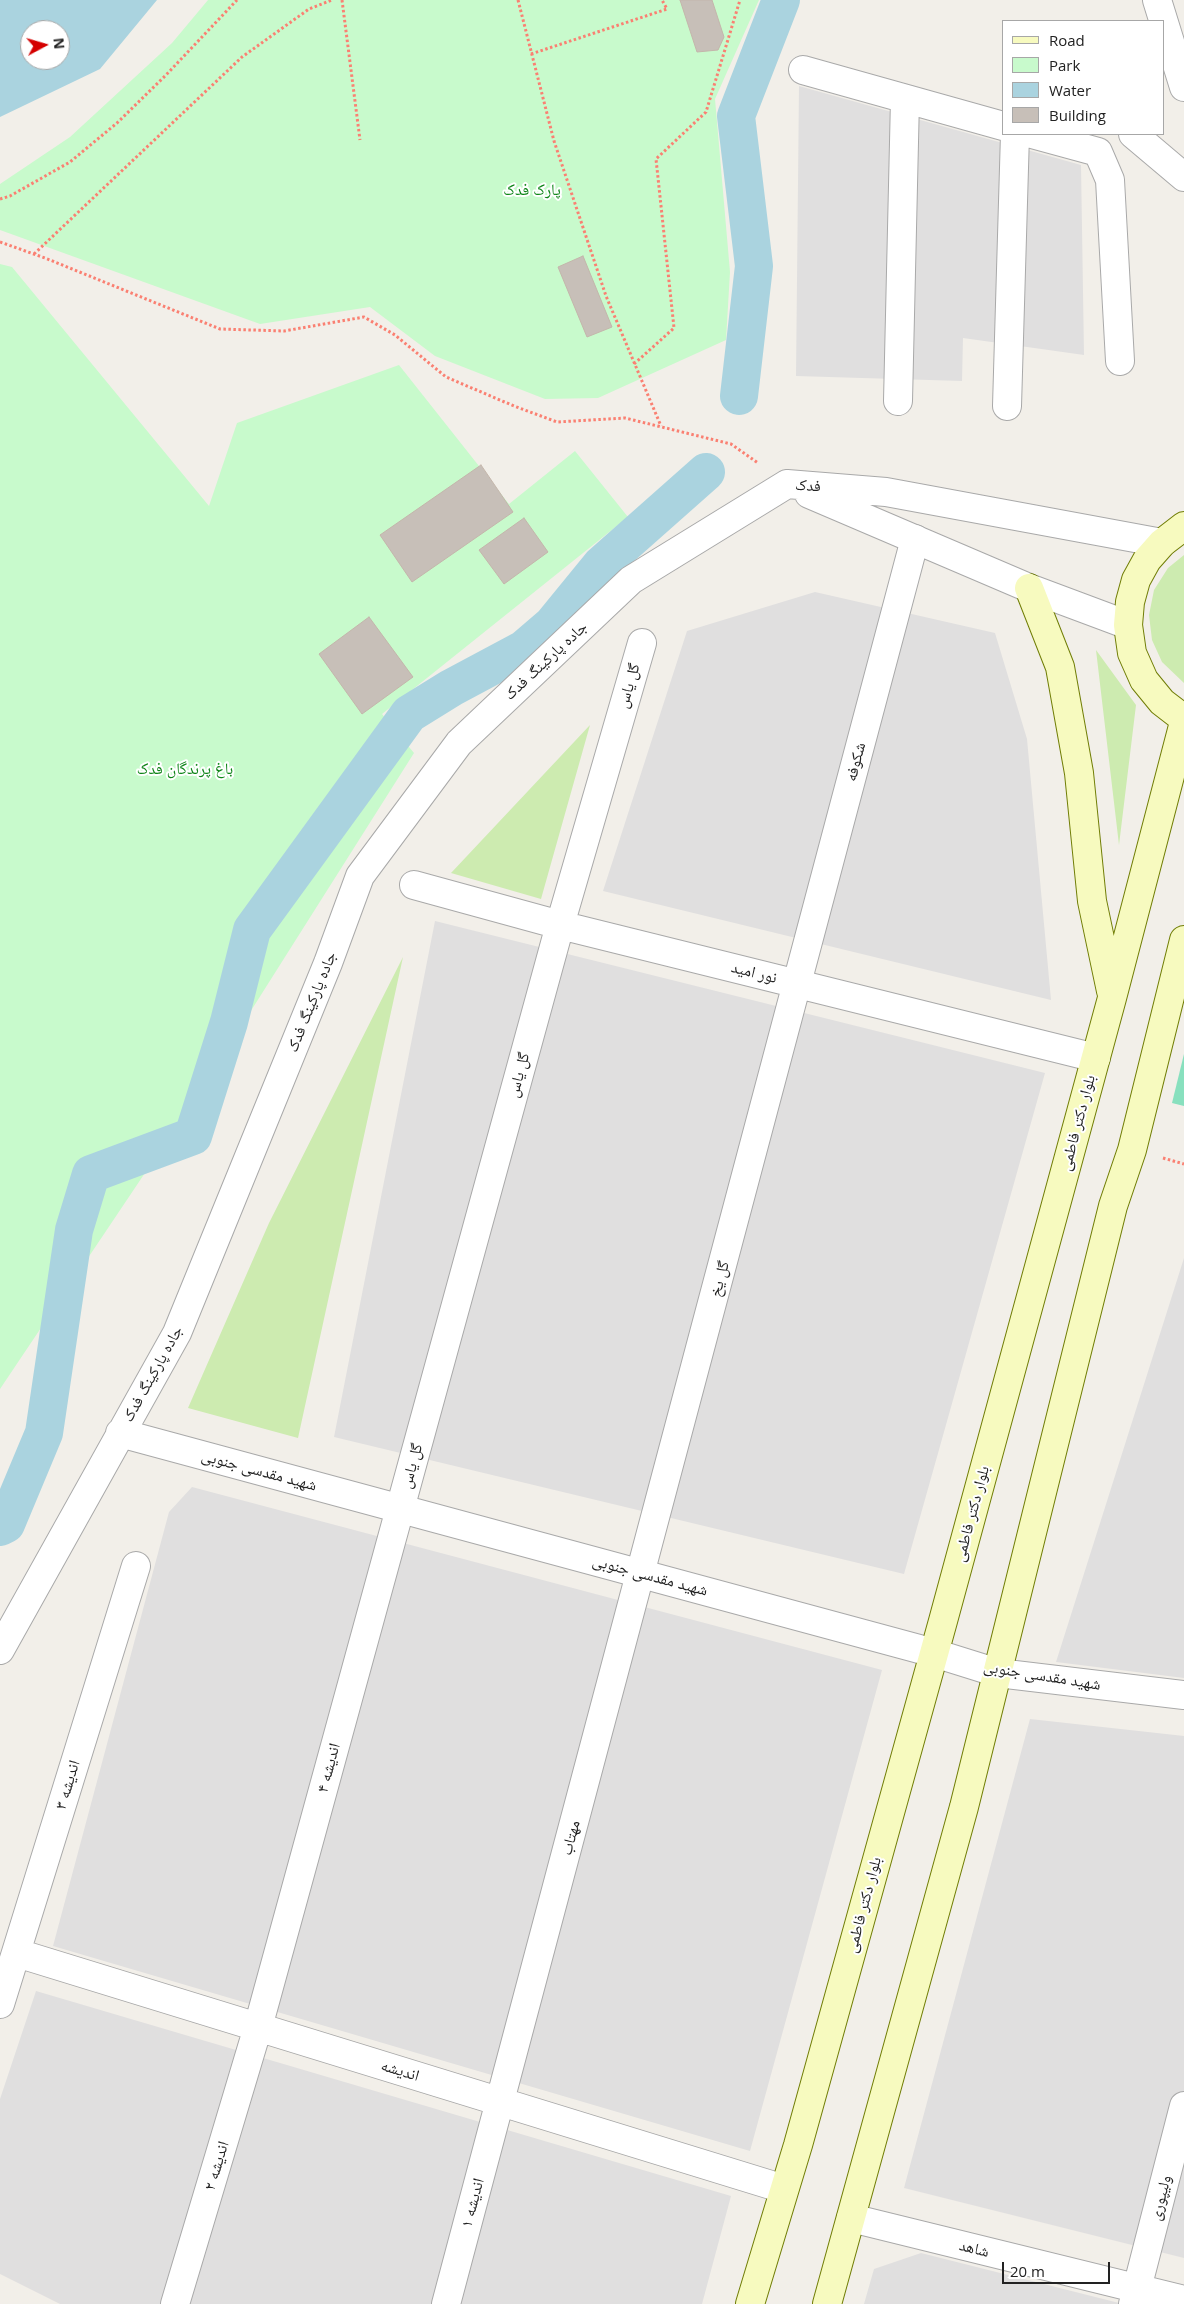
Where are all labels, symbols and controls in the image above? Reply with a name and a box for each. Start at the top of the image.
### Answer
north arrow [20,20,70,70]
legend [1002,20,1164,135]
text: Road [1049,30,1085,50]
text: N [49,37,69,50]
text: Park [1049,55,1080,75]
text: Water [1049,80,1091,100]
text: Building [1049,105,1106,125]
park label: پارک فدک [503,180,561,200]
street label: فدک [794,476,822,496]
street label: جاده پارکینگ فدک [500,618,592,704]
street label: گل یاس [613,661,645,711]
street label: شکوفه [842,741,870,783]
park label: باغ پرندگان فدک [137,759,233,779]
street label: جاده پارکینگ فدک [283,949,341,1055]
street label: نور امید [729,958,779,988]
street label: گل یاس [504,1050,534,1100]
street label: بلوار دکتر فاطمی [1056,1073,1100,1173]
street label: گل یخ [706,1259,734,1299]
street label: جاده پارکینگ فدک [119,1323,187,1425]
street label: گل یاس [397,1441,427,1491]
street label: شهید مقدسی جنوبی [199,1446,319,1496]
street label: بلوار دکتر فاطمی [950,1464,994,1564]
street label: شهید مقدسی جنوبی [590,1551,710,1601]
street label: شهید مقدسی جنوبی [982,1657,1102,1695]
street label: اندیشه ۴ [313,1741,345,1795]
street label: اندیشه ۳ [51,1758,85,1812]
street label: مهتاب [557,1818,585,1858]
street label: بلوار دکتر فاطمی [842,1855,886,1955]
street label: اندیشه [378,2056,422,2086]
street label: اندیشه ۲ [200,2139,234,2193]
street label: ولیپوری [1146,2173,1176,2223]
street label: اندیشه ۱ [457,2176,489,2230]
street label: شاهد [957,2236,991,2262]
scale bar [1004,2252,1112,2284]
text: 20 m [1010,2261,1045,2281]

